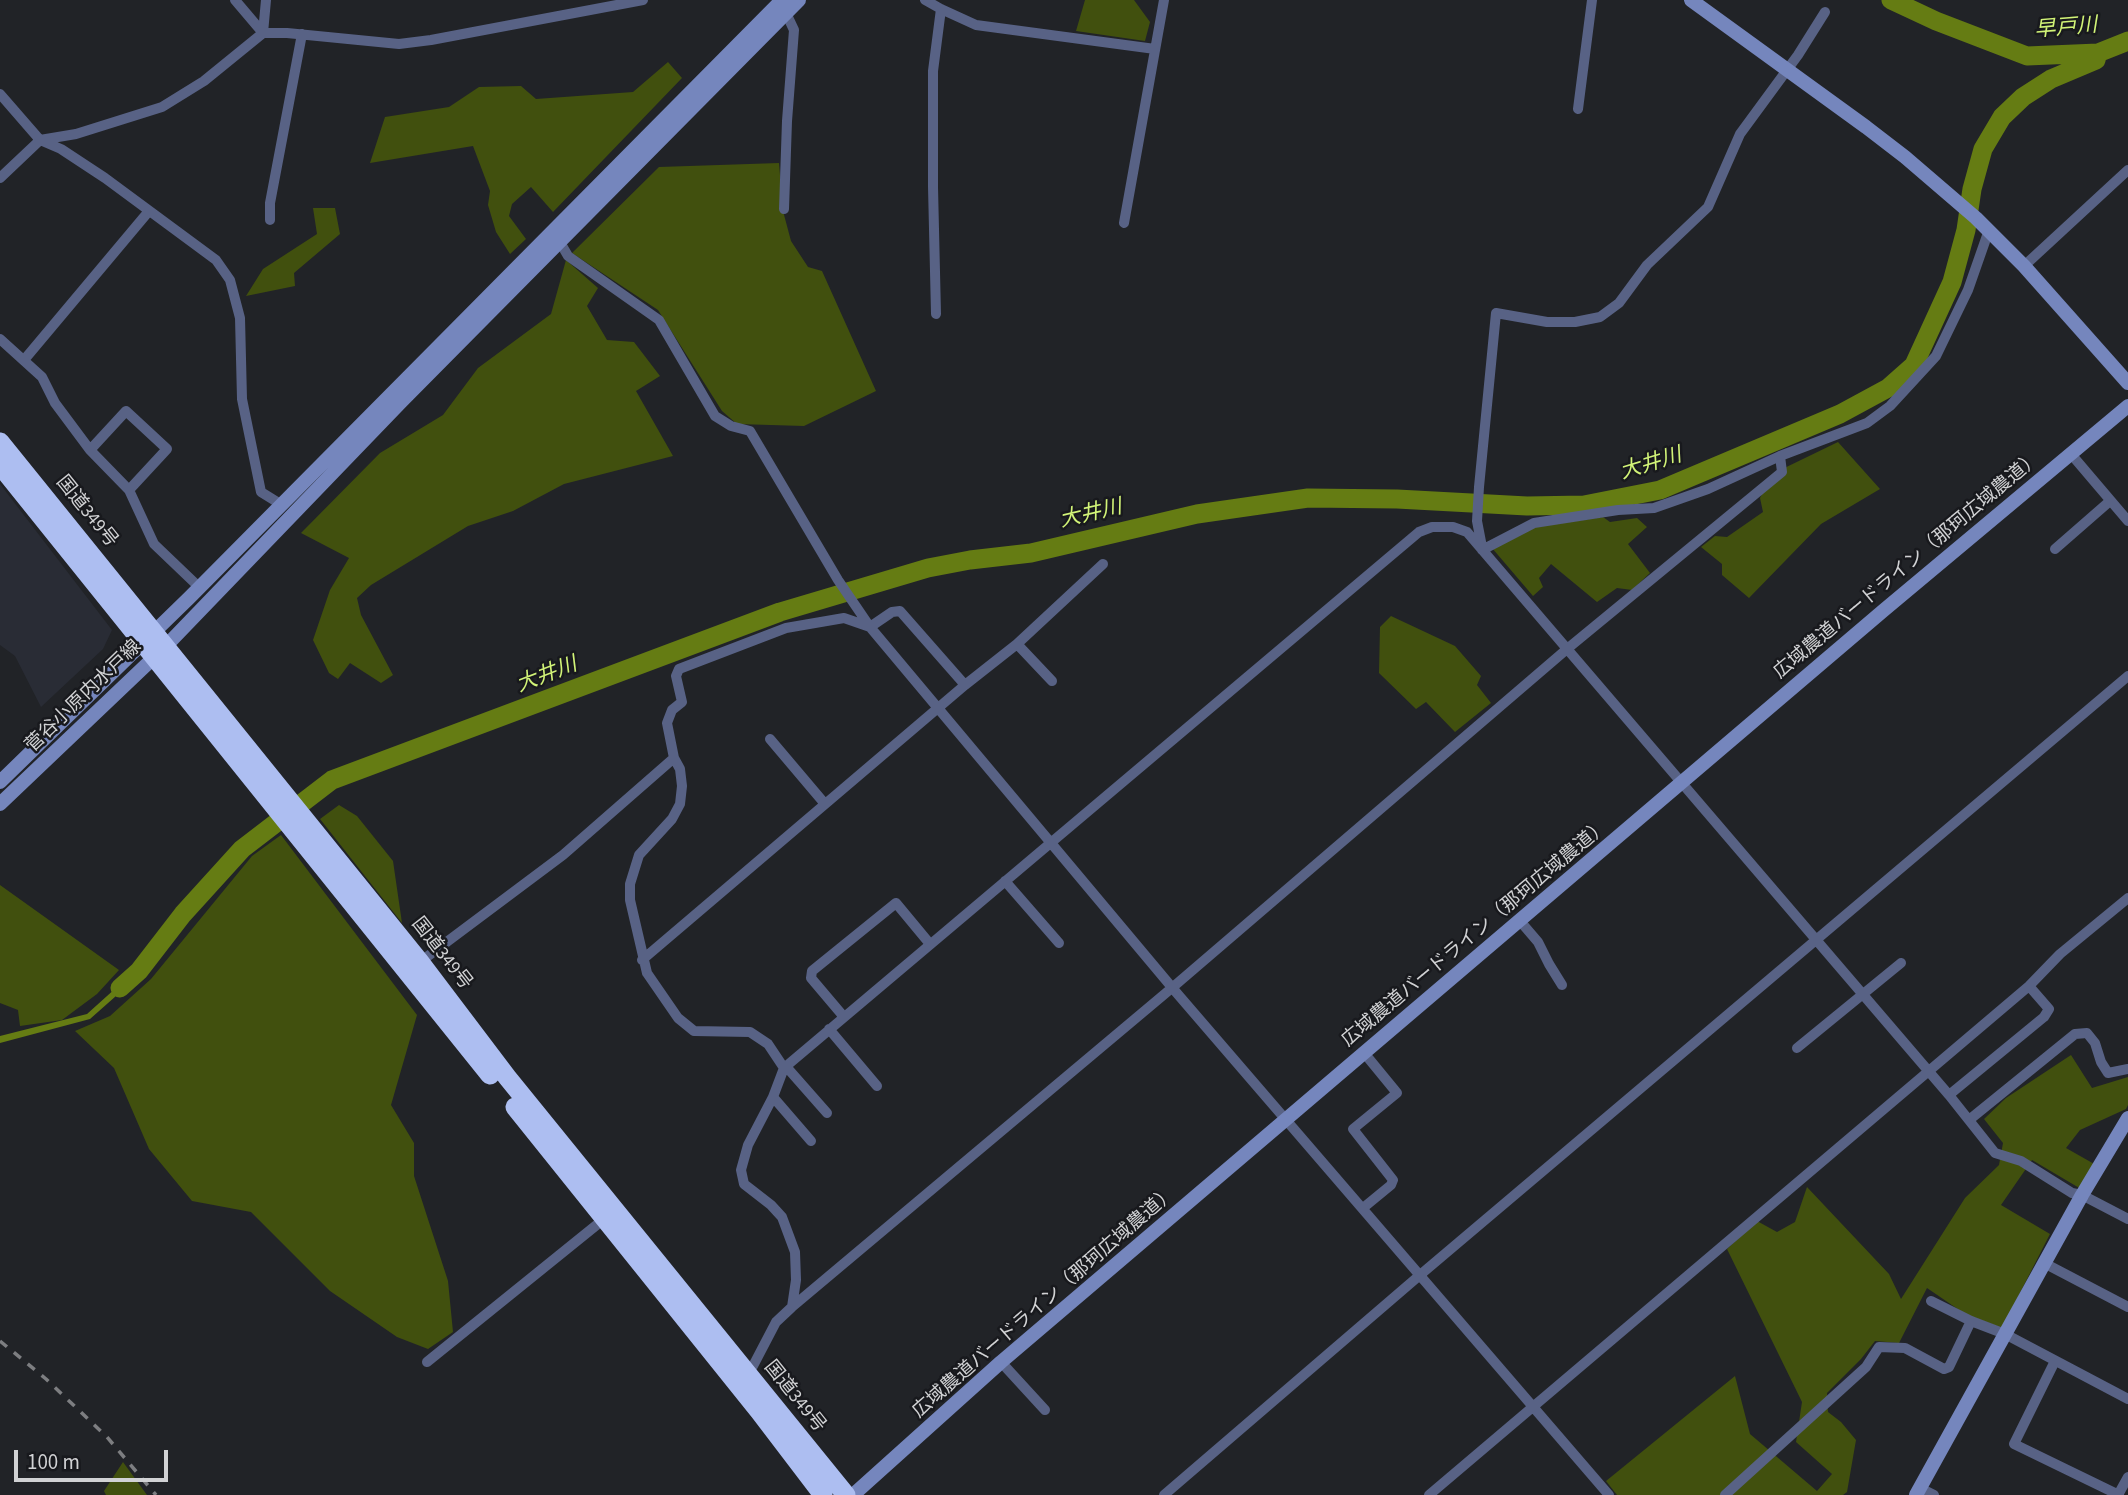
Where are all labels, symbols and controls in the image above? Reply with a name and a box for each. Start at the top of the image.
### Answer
water label: 早戸川 [2034,14,2098,44]
water label: 大井川 [1617,444,1685,486]
street label: 広域農道バードライン（那珂広域農道） [1770,447,2046,685]
street label: 国道349号 [50,472,122,552]
water label: 大井川 [1057,496,1125,534]
street label: 菅谷小原内水戸線 [21,636,147,758]
water label: 大井川 [513,653,581,699]
street label: 広域農道バードライン（那珂広域農道） [1338,815,1614,1053]
street label: 国道349号 [406,913,476,995]
street label: 広域農道バードライン（那珂広域農道） [908,1182,1182,1424]
street label: 国道349号 [758,1357,830,1437]
scale bar [18,1436,172,1480]
text: 100 m [27,1447,80,1477]

